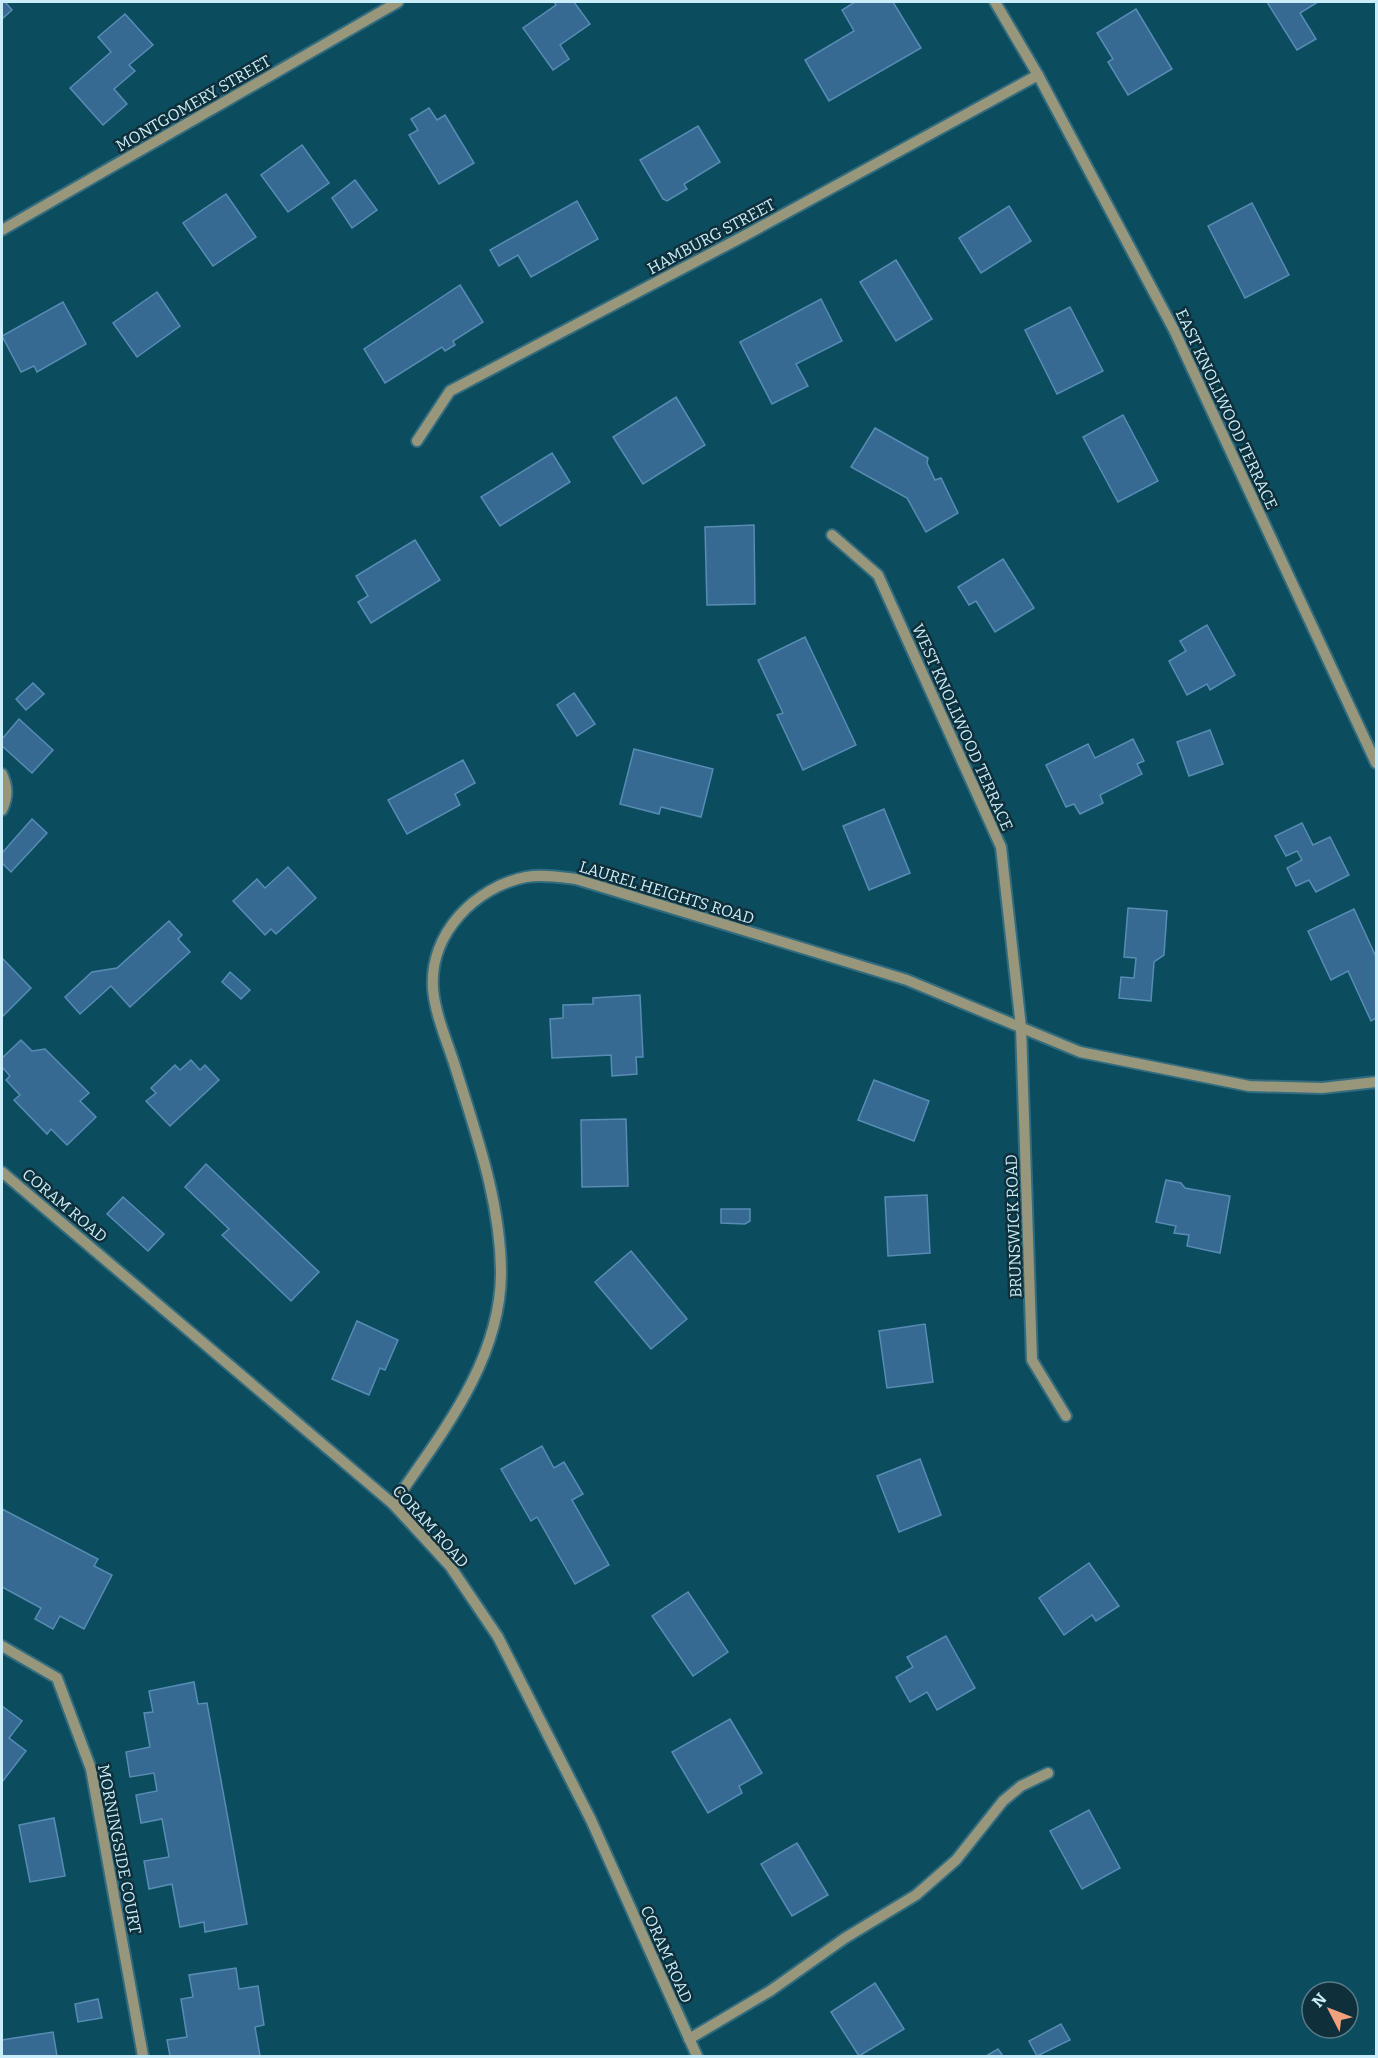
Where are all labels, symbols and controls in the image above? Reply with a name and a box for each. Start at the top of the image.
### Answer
street label: MONTGOMERY STREET [112,51,274,156]
street label: HAMBURG STREET [644,195,778,278]
street label: EAST KNOLLWOOD TERRACE [1172,306,1281,513]
street label: WEST KNOLLWOOD TERRACE [908,621,1017,834]
street label: LAUREL HEIGHTS ROAD [577,857,757,928]
street label: BRUNSWICK ROAD [1001,1154,1026,1298]
street label: CORAM ROAD [19,1164,111,1246]
street label: CORAM ROAD [389,1481,473,1572]
street label: MORNINGSIDE COURT [94,1763,145,1935]
street label: CORAM ROAD [637,1903,696,2006]
north arrow [1300,1980,1360,2040]
text: N [1308,1989,1330,2011]

